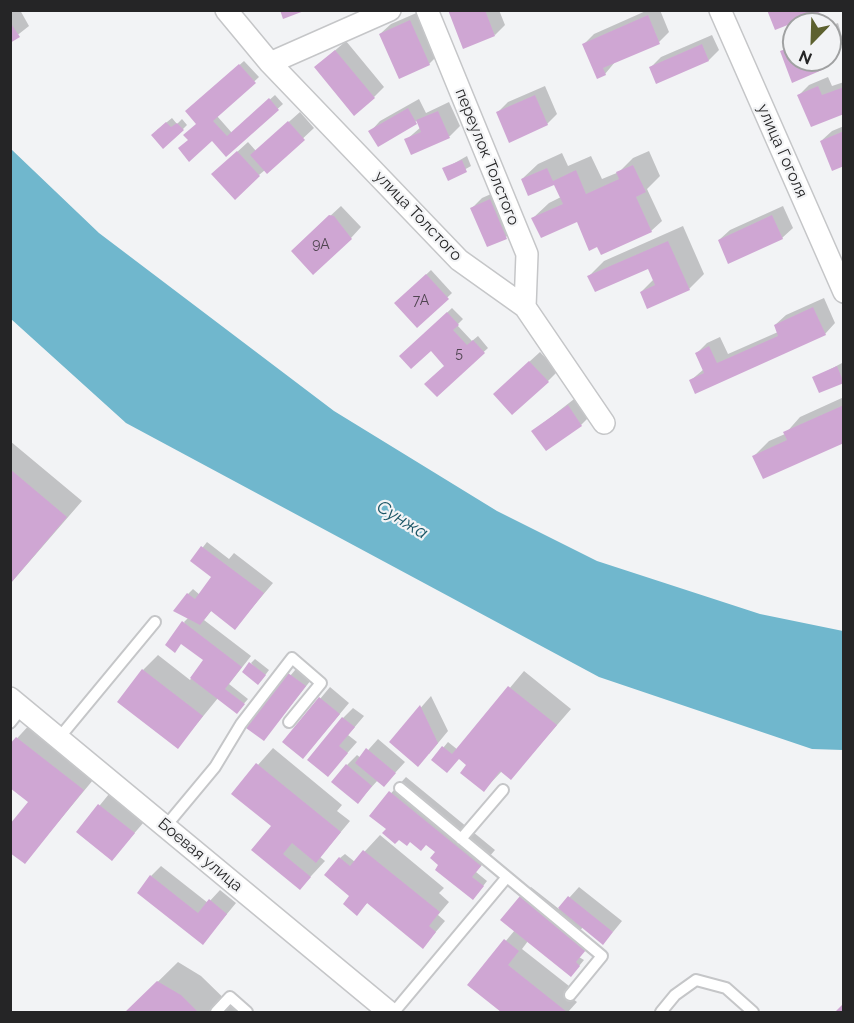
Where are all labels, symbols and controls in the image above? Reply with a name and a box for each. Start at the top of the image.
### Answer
north arrow [782,12,842,72]
text: N [796,46,815,68]
street label: переулок Толстого [451,86,523,228]
street label: улица Гоголя [753,101,811,201]
street label: улица Толстого [370,167,466,265]
house number: 9А [312,237,330,253]
house number: 7А [413,293,429,309]
house number: 5 [455,346,463,362]
water label: Сунжа [372,496,432,544]
street label: Боевая улица [154,814,246,896]

